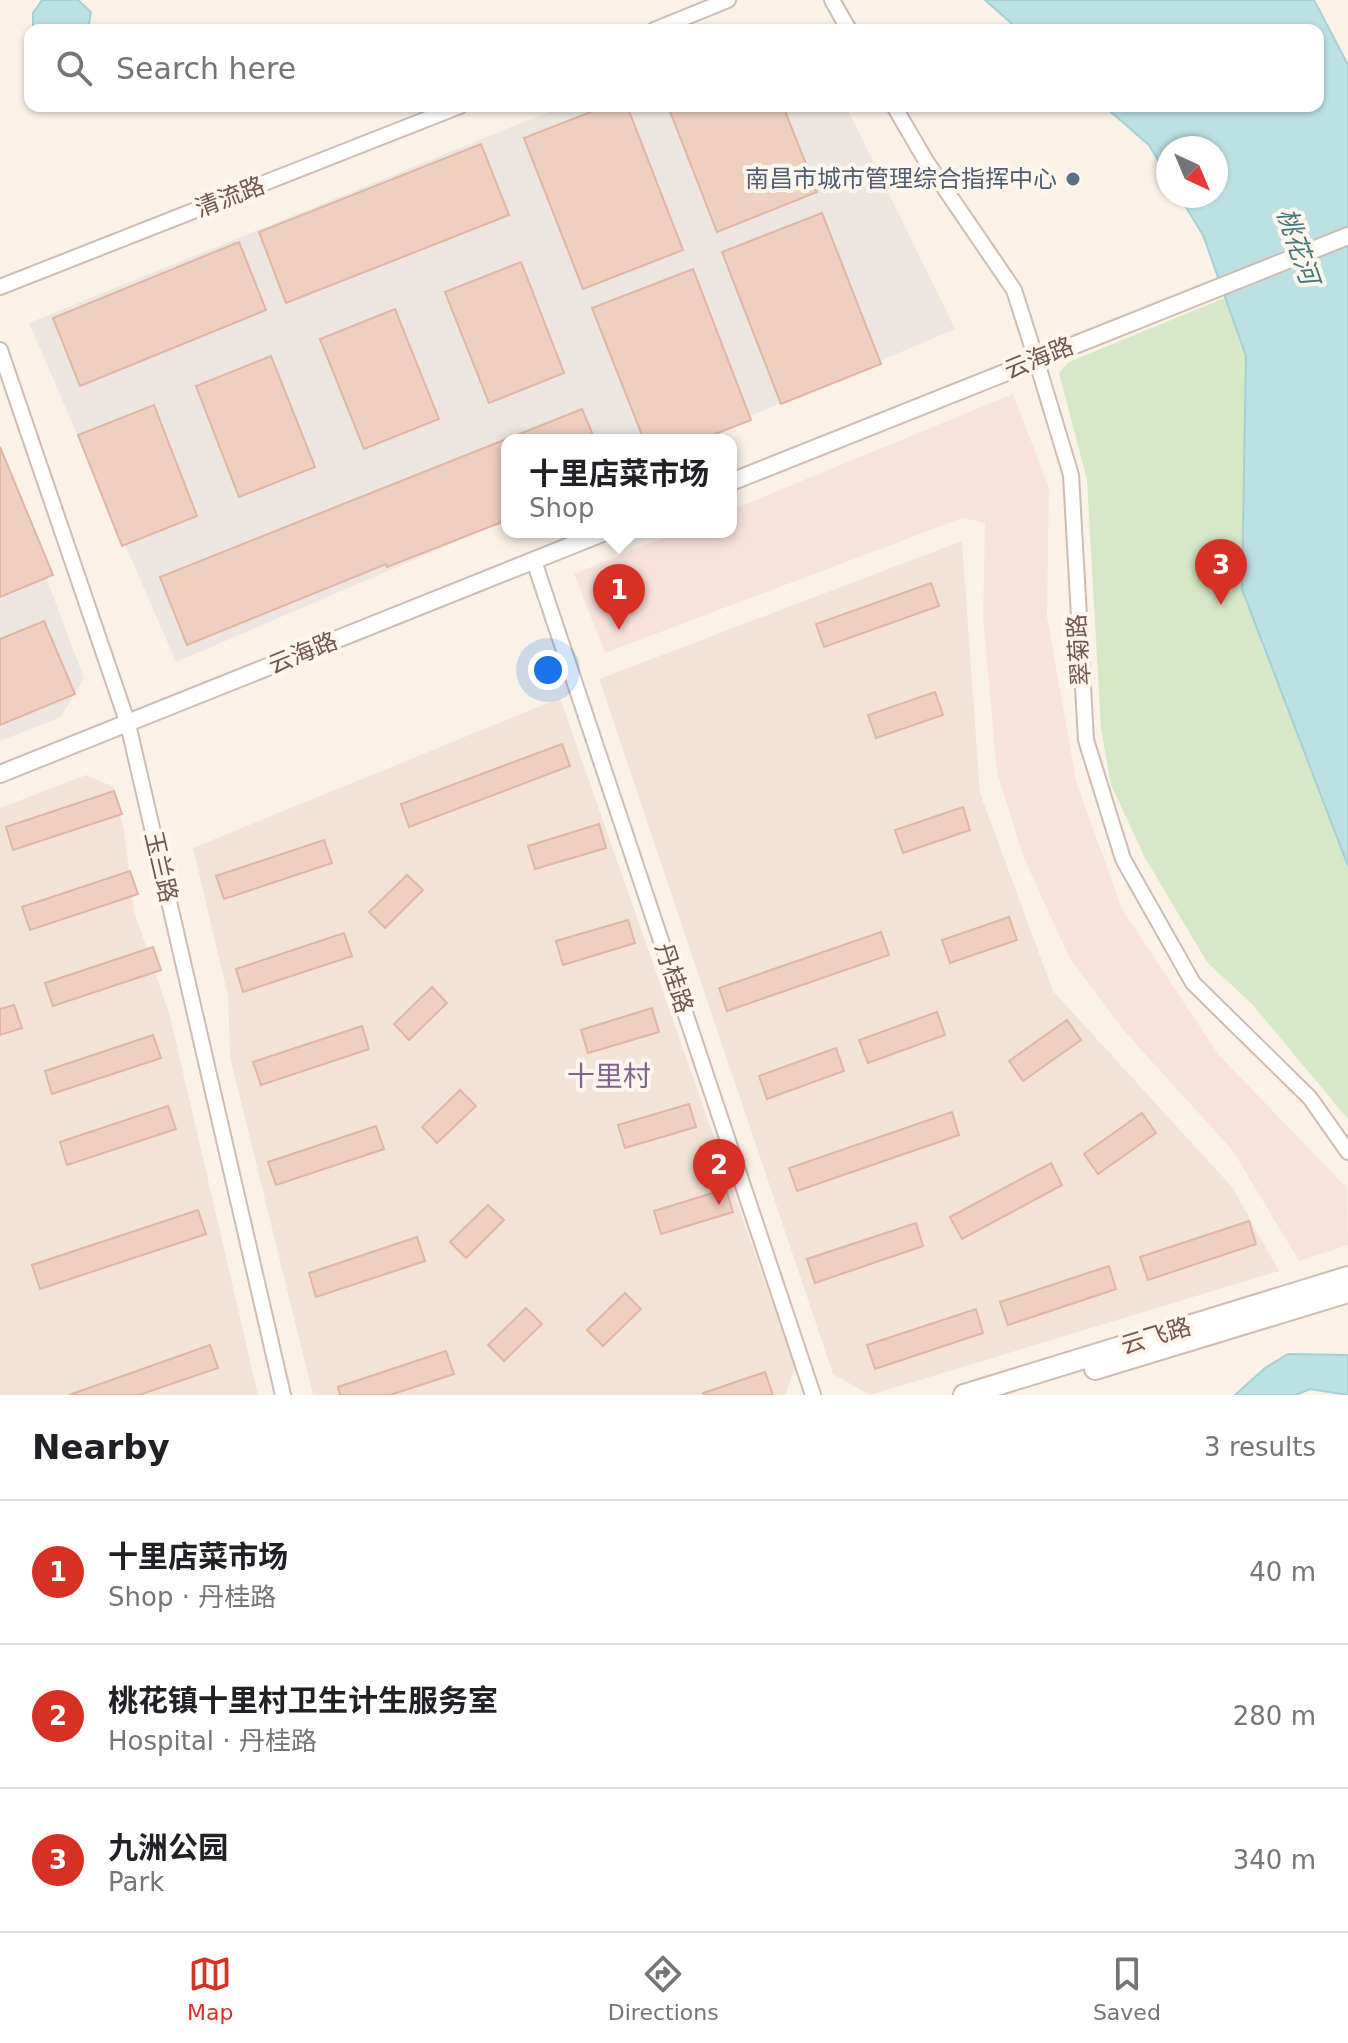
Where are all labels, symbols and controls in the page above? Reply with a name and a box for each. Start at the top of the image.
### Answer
search box [24,24,1324,112]
icon: search [52,46,96,90]
text: Search here [116,51,296,86]
north arrow [1156,136,1228,208]
place label: 南昌市城市管理综合指挥中心 [745,165,1057,193]
marker: 南昌市城市管理综合指挥中心 [1064,170,1082,188]
street label: 清流路 [191,171,269,223]
water label: 桃花河 [1271,204,1327,292]
street label: 云海路 [1000,332,1078,384]
popup [501,434,737,538]
text: 十里店菜市场 [529,456,709,491]
text: Shop [529,493,594,523]
pin: 3 [1195,539,1247,605]
pin: 1 [593,564,645,630]
street label: 翠菊路 [1063,613,1095,687]
street label: 云海路 [264,627,342,679]
your location [528,650,568,690]
street label: 玉兰路 [139,829,183,905]
street label: 丹桂路 [650,939,698,1017]
district label: 十里村 [567,1060,651,1093]
pin: 2 [693,1139,745,1205]
street label: 云飞路 [1117,1312,1195,1360]
text: Nearby [32,1427,170,1467]
text: 3 results [1204,1432,1316,1462]
text: 十里店菜市场 [108,1539,288,1574]
text: 1 [49,1557,67,1587]
text: 40 m [1249,1557,1316,1587]
text: Shop · 丹桂路 [108,1582,276,1612]
text: 桃花镇十里村卫生计生服务室 [108,1683,498,1718]
text: 2 [49,1701,67,1731]
text: 280 m [1233,1701,1316,1731]
text: Hospital · 丹桂路 [108,1726,317,1756]
text: 九洲公园 [108,1830,228,1865]
text: 3 [49,1845,67,1875]
text: 340 m [1233,1845,1316,1875]
text: Park [108,1867,164,1897]
tab: Map [187,1952,234,2025]
tab: Directions [608,1952,719,2025]
tab: Saved [1093,1952,1161,2025]

